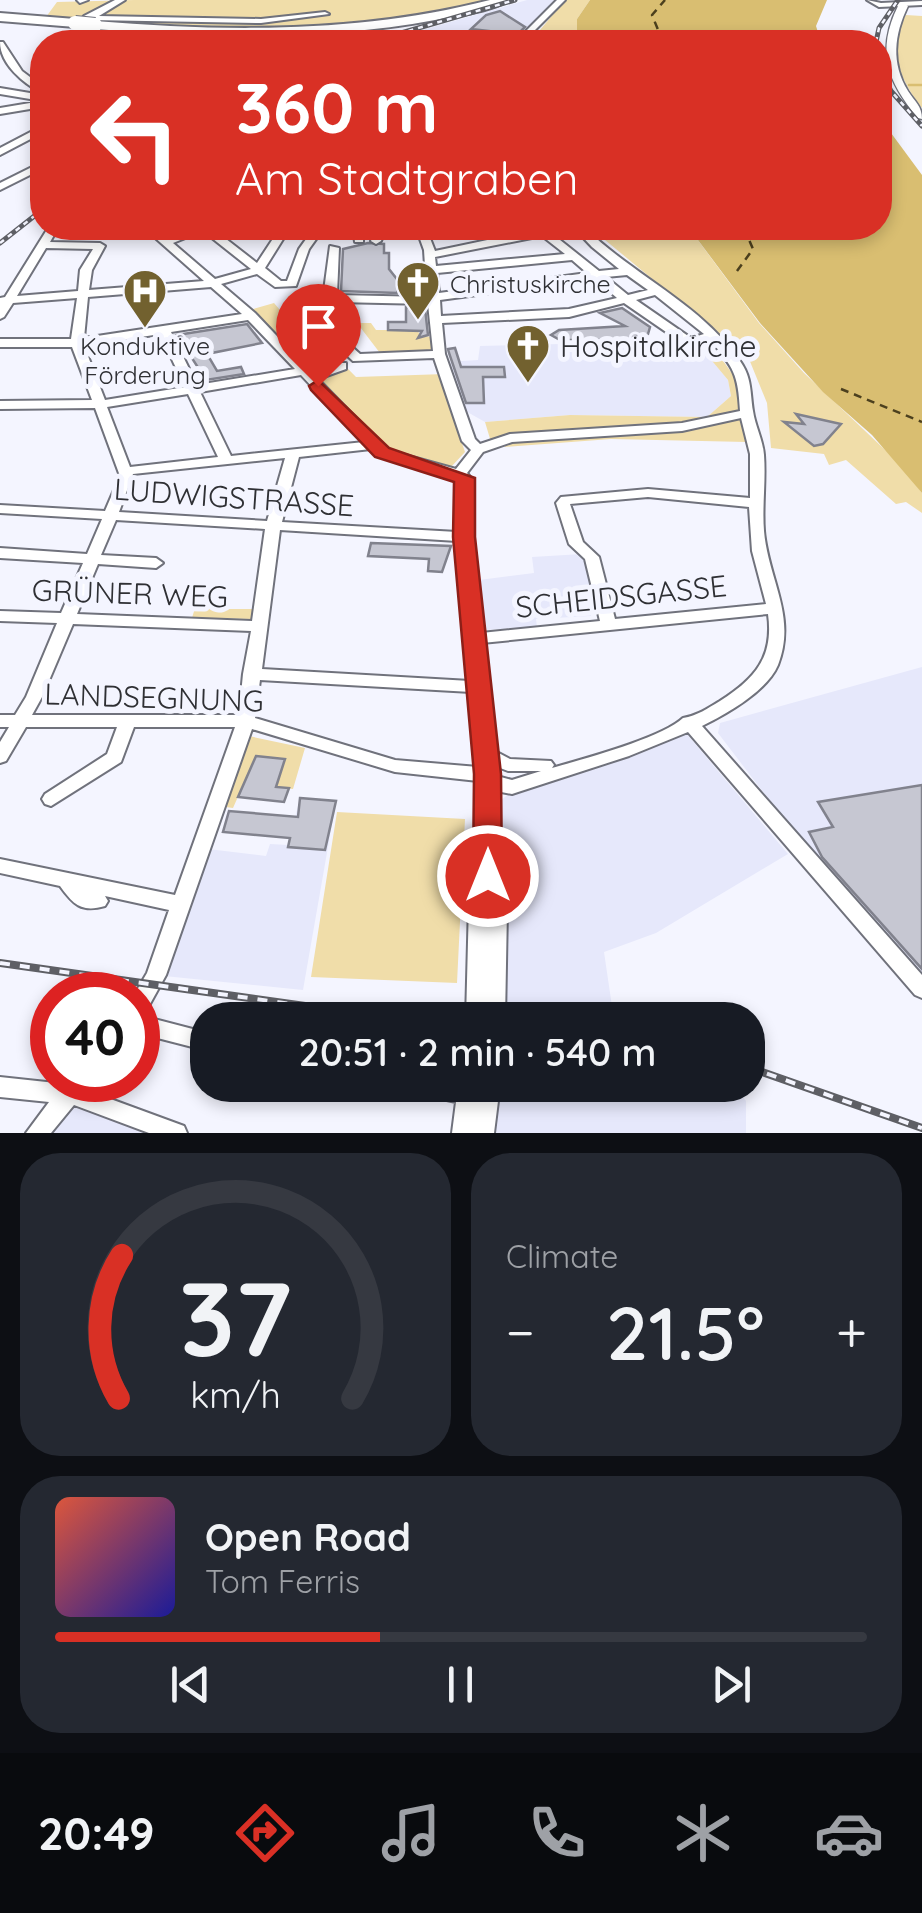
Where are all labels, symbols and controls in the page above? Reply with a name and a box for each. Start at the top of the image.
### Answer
text: 360 m [235,63,438,151]
icon: left [70,70,200,200]
text: Am Stadtgraben [235,150,578,206]
church icon: Christuskirche [395,260,441,321]
hospital icon: Konduktive Förderung [122,268,168,329]
place label: Christuskirche [450,268,611,299]
pin [276,284,361,387]
icon: arrive [291,299,346,354]
church icon: Hospitalkirche [505,323,551,384]
place label: Hospitalkirche [560,327,757,365]
place label: Konduktive Förderung [80,330,210,390]
street label: LUDWIGSTRASSE [113,470,355,524]
street label: SCHEIDSGASSE [514,566,728,626]
street label: GRÜNER WEG [31,571,229,615]
street label: LANDSEGNUNG [44,674,264,720]
position arrow [436,824,540,928]
speed limit sign: 40 [30,972,160,1102]
text: 20:51 · 2 min · 540 m [298,1028,657,1076]
text: Climate [506,1236,618,1276]
text: 37 [179,1252,292,1382]
text: 21.5° [606,1285,764,1379]
text: − [506,1297,535,1366]
text: + [836,1297,867,1366]
text: km/h [190,1372,281,1417]
text: Open Road [205,1513,411,1561]
text: Tom Ferris [205,1561,360,1601]
icon: previous [163,1657,218,1712]
icon: pause [433,1657,488,1712]
icon: next [704,1657,759,1712]
icon: directions [230,1798,300,1868]
icon: music [376,1798,446,1868]
icon: phone [522,1798,592,1868]
icon: climate [668,1798,738,1868]
icon: car [814,1798,884,1868]
text: 20:49 [38,1805,155,1861]

